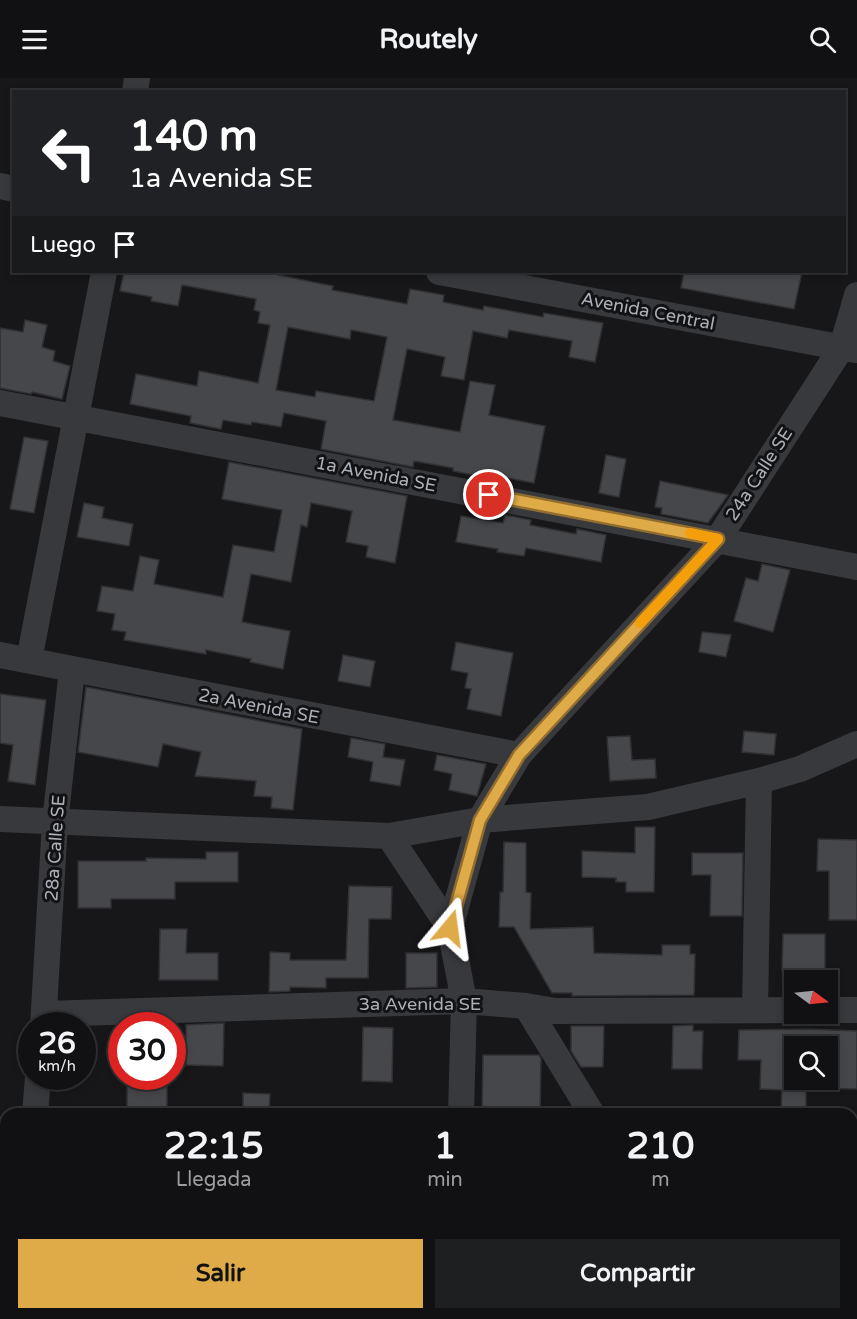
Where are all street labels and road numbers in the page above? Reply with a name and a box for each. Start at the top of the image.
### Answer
street label: Avenida Central [579,287,717,335]
street label: 24a Calle SE [721,423,797,525]
street label: 1a Avenida SE [314,452,438,496]
street label: 2a Avenida SE [197,684,321,728]
street label: 28a Calle SE [40,794,70,902]
street label: 3a Avenida SE [359,993,481,1015]

